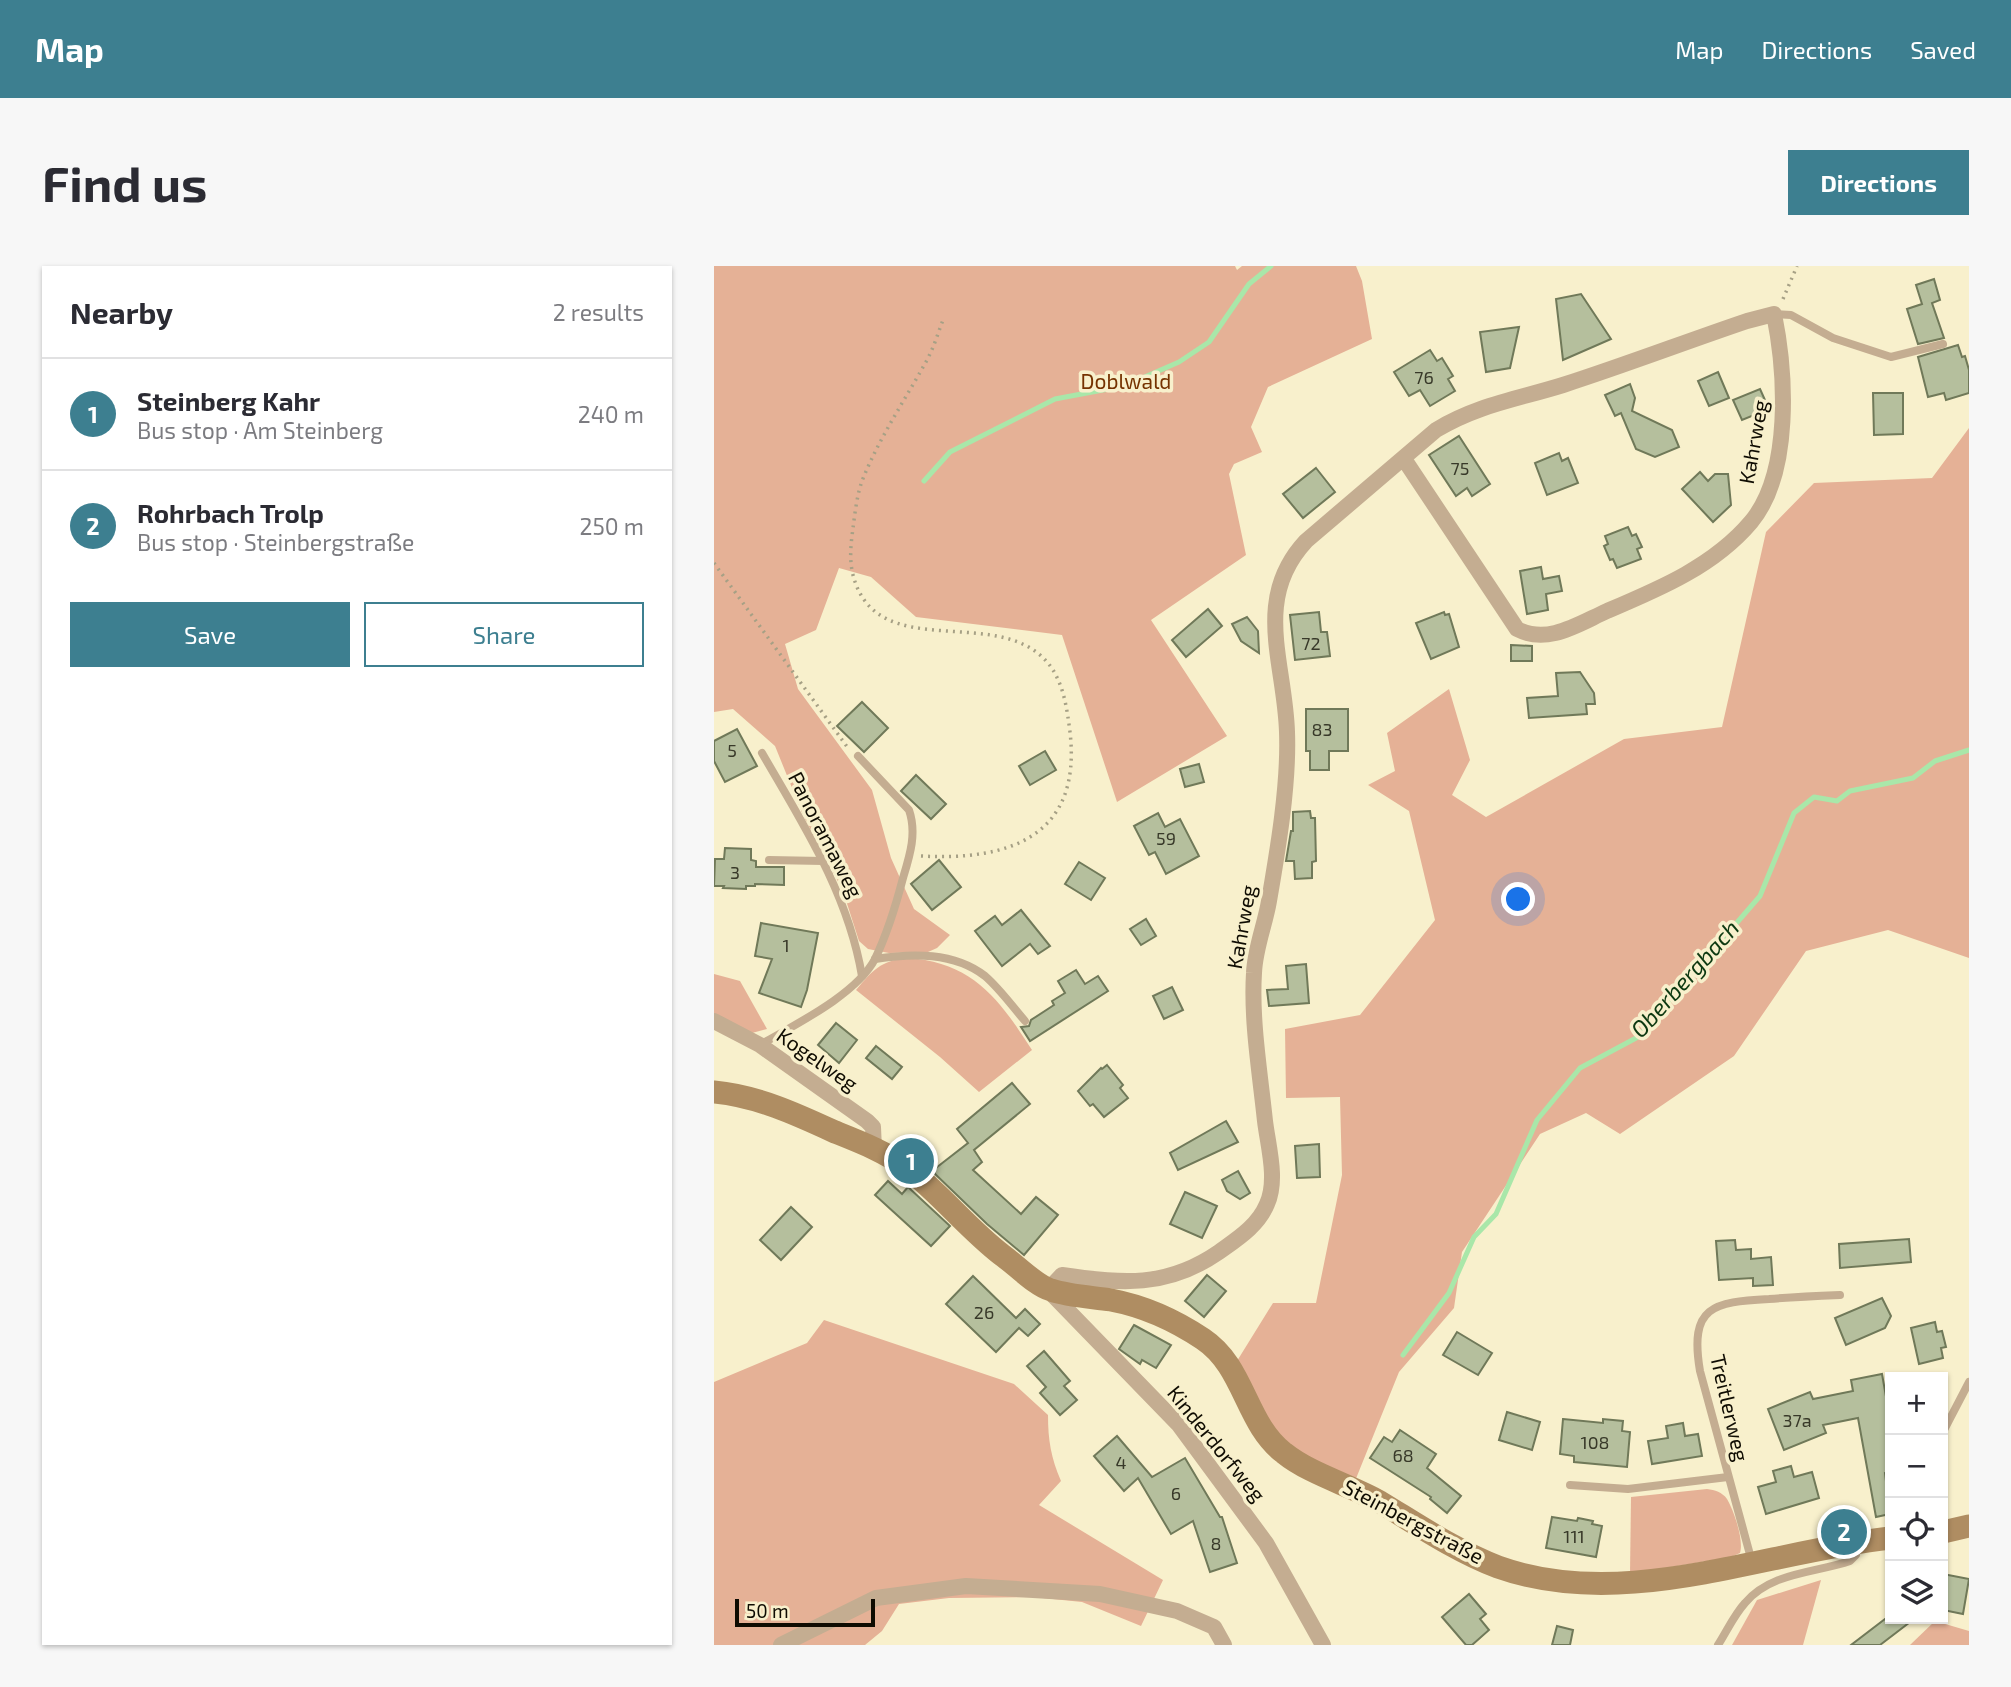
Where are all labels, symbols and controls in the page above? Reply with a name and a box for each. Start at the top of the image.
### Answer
text: Map [35,29,104,69]
text: Map [1675,35,1723,64]
text: Directions [1761,35,1872,64]
text: Saved [1910,35,1976,64]
button: Directions [1788,150,1969,215]
text: Find us [42,153,207,212]
text: Nearby [70,294,173,330]
text: 2 results [553,298,644,326]
house number: 76 [1414,366,1434,388]
park label: Doblwald [1081,368,1171,393]
text: Steinberg Kahr [137,385,320,416]
street label: Kahrweg [1733,398,1772,486]
text: 1 [88,400,98,428]
text: 240 m [578,400,644,428]
text: Bus stop · Am Steinberg [137,416,383,444]
house number: 75 [1451,457,1469,479]
text: Rohrbach Trolp [137,497,324,528]
text: 2 [86,512,100,540]
text: 250 m [580,512,644,540]
text: Bus stop · Steinbergstraße [137,528,414,556]
button: Save [70,602,350,667]
button: Share [364,602,644,667]
house number: 72 [1301,632,1321,654]
house number: 83 [1312,718,1332,740]
house number: 5 [727,739,737,761]
street label: Panoramaweg [784,767,869,902]
house number: 59 [1156,827,1176,849]
house number: 3 [730,861,740,883]
your location [1501,882,1535,916]
street label: Kahrweg [1221,883,1260,971]
water label: Oberbergbach [1624,914,1744,1043]
house number: 1 [782,934,790,956]
street label: Kogelweg [773,1022,863,1096]
pin: 1 [888,1135,934,1187]
house number: 26 [974,1301,994,1323]
street label: Treitlerweg [1706,1352,1755,1464]
map controls [1885,1372,1948,1624]
button: + [1885,1372,1948,1435]
street label: Kinderdorfweg [1163,1380,1272,1506]
house number: 37a [1782,1409,1812,1431]
house number: 108 [1581,1431,1609,1453]
button: − [1885,1435,1948,1498]
house number: 68 [1392,1444,1414,1466]
house number: 4 [1115,1451,1127,1473]
street label: Steinbergstraße [1339,1473,1488,1568]
house number: 6 [1171,1482,1181,1504]
button: locate [1885,1498,1948,1561]
pin: 2 [1821,1506,1867,1558]
house number: 111 [1563,1525,1585,1547]
house number: 8 [1211,1532,1221,1554]
button: layers [1885,1561,1948,1624]
scale bar [735,1596,875,1628]
text: 50 m [746,1599,789,1622]

